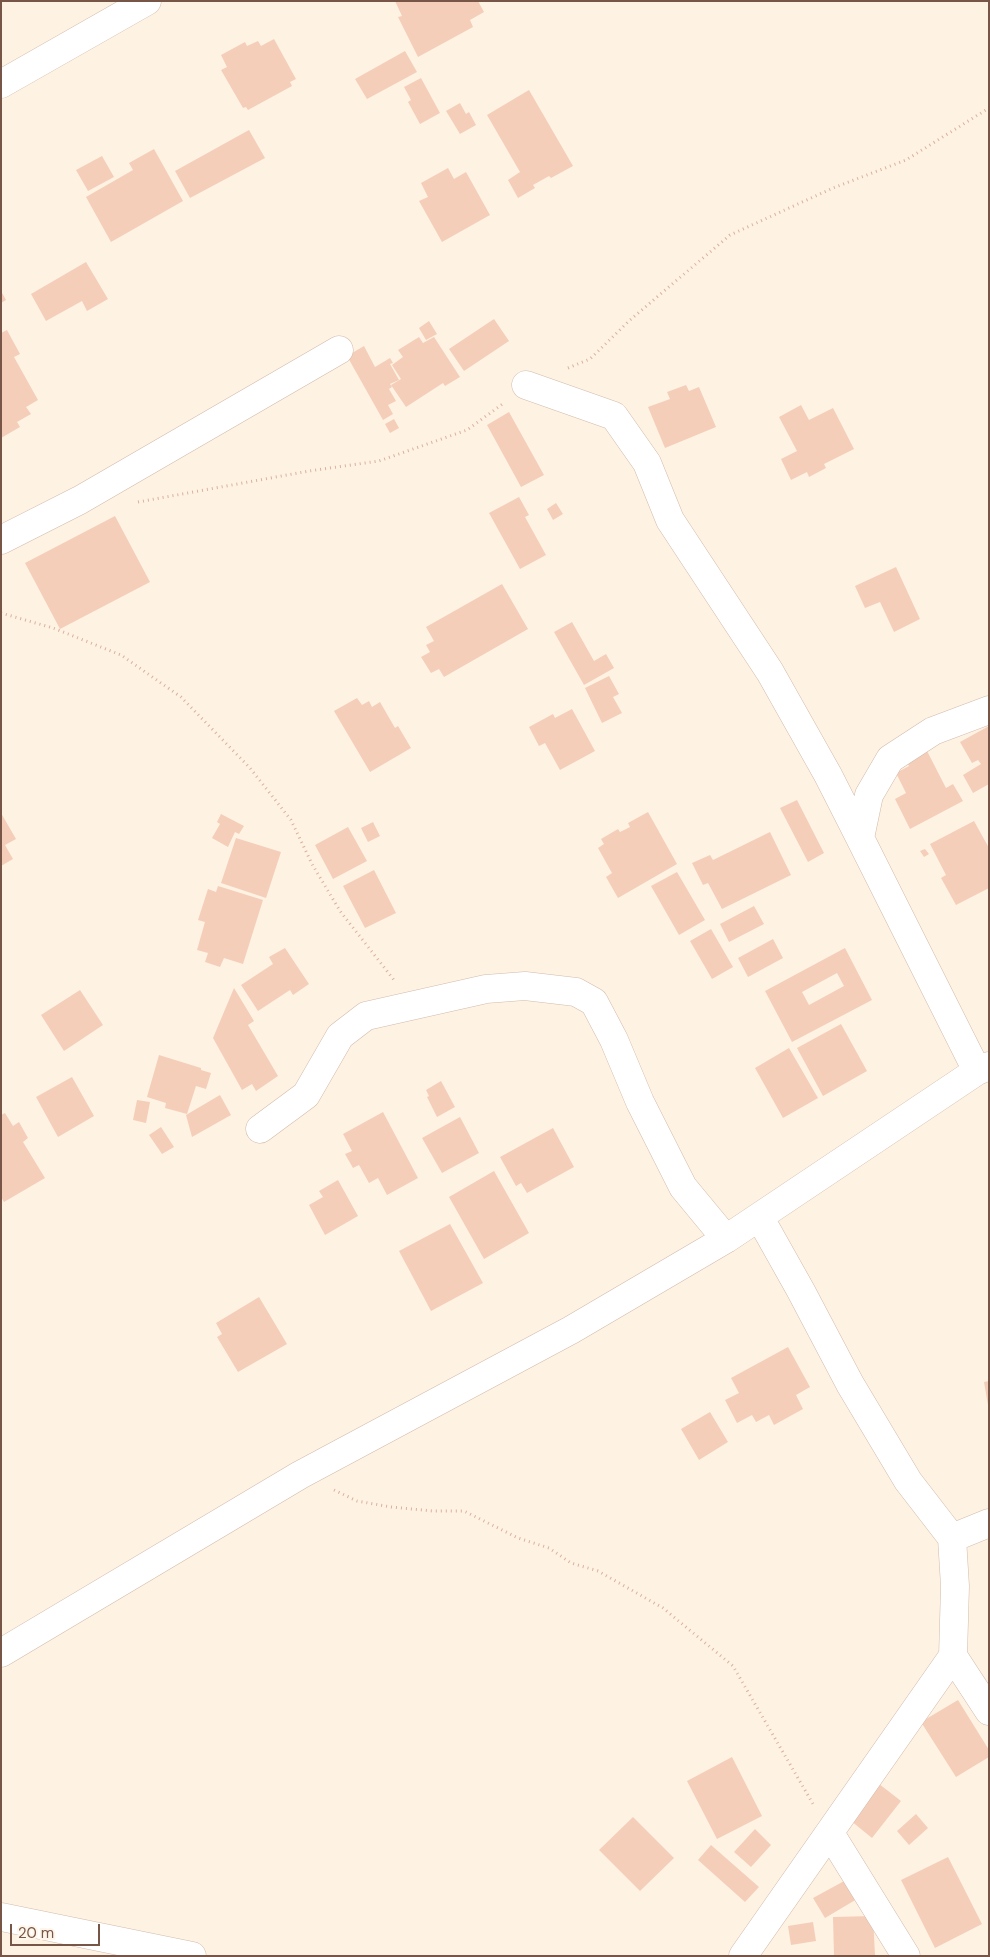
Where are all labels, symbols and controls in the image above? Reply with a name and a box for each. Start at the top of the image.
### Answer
scale bar [12,1914,102,1946]
text: 20 m [18,1923,54,1943]

